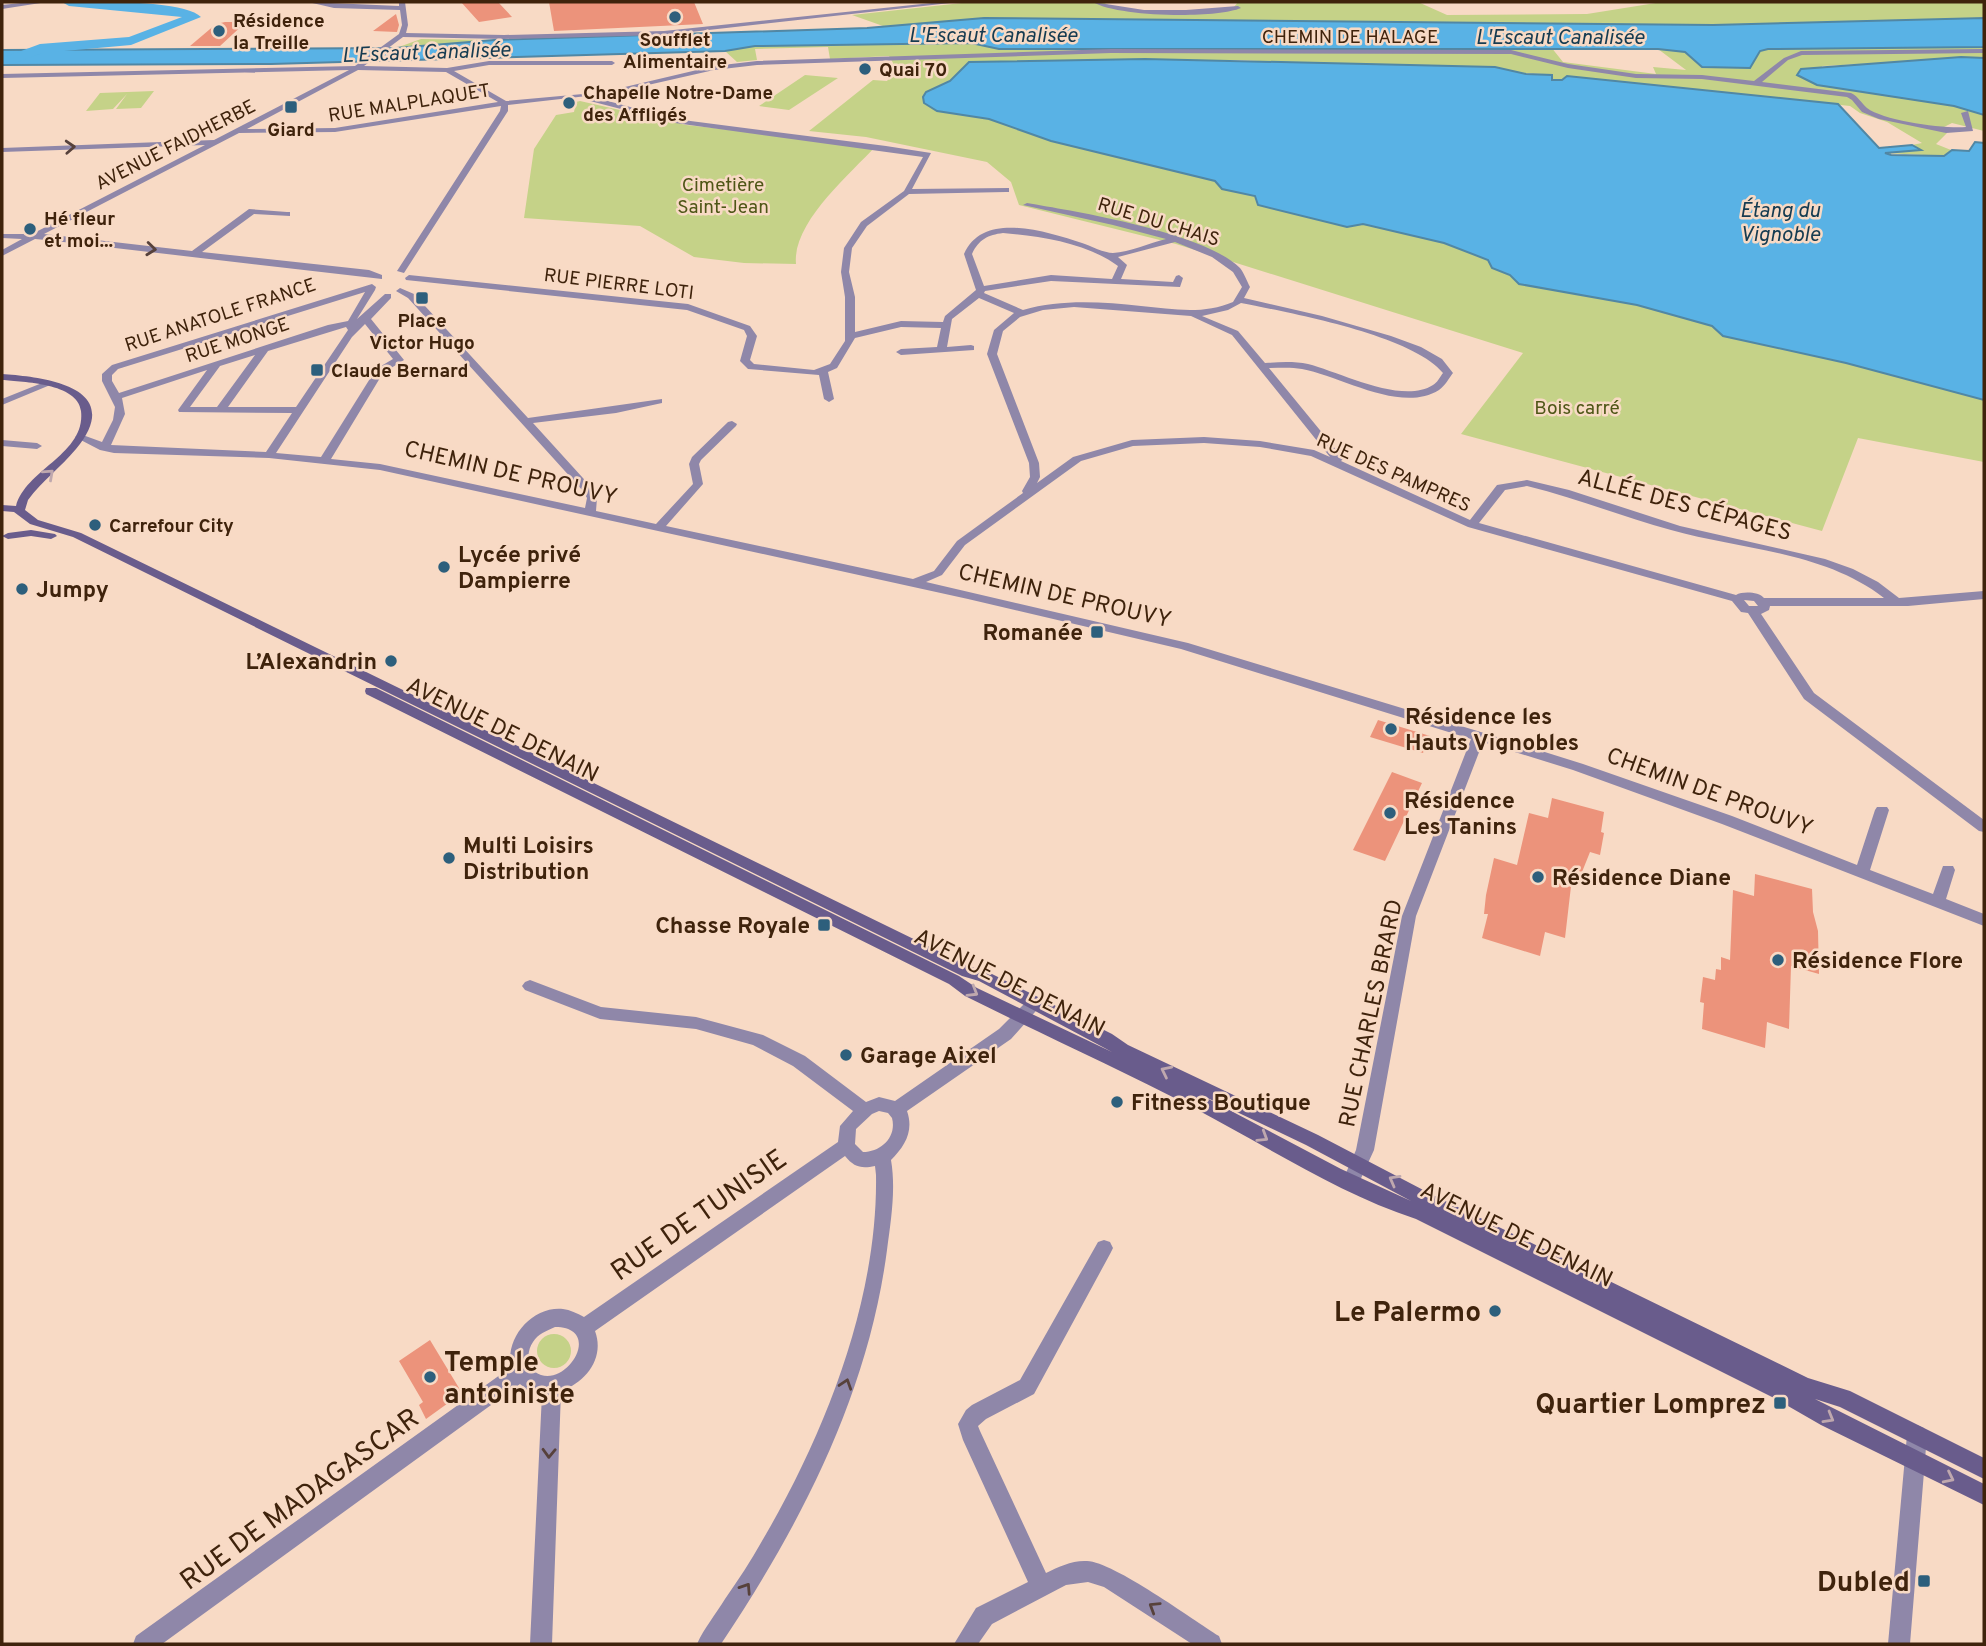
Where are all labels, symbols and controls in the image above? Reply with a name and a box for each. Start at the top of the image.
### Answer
marker: Soufflet Alimentaire [667,9,683,25]
place label: Résidence la Treille [233,10,325,56]
marker: Résidence la Treille [211,23,227,39]
water label: L'Escaut Canalisée [909,23,1079,50]
water label: L'Escaut Canalisée [1476,25,1646,52]
street label: CHEMIN DE HALAGE [1262,26,1438,50]
place label: Soufflet Alimentaire [623,29,727,75]
water label: L'Escaut Canalisée [341,37,512,70]
place label: Quai 70 [879,59,947,83]
marker: Quai 70 [857,61,873,77]
street label: RUE MALPLAQUET [327,79,492,129]
place label: Chapelle Notre-Dame des Affligés [583,82,773,128]
street label: AVENUE FAIDHERBE [92,95,260,197]
marker: Chapelle Notre-Dame des Affligés [561,95,577,111]
marker: Giard [283,99,299,115]
place label: Giard [267,119,315,143]
one-way arrow [65,139,76,154]
park label: Cimetière Saint-Jean [677,174,769,220]
street label: RUE DU CHAIS [1095,193,1222,253]
water label: Étang du Vignoble [1740,197,1821,249]
place label: Hé fleur et moi... [44,208,115,254]
marker: Hé fleur et moi... [22,221,38,237]
one-way arrow [146,241,157,256]
street label: RUE PIERRE LOTI [542,264,695,306]
street label: RUE ANATOLE FRANCE [122,274,319,358]
marker: Place Victor Hugo [414,290,430,306]
place label: Place Victor Hugo [369,310,475,356]
street label: RUE MONGE [182,313,293,369]
place label: Claude Bernard [331,360,469,384]
marker: Claude Bernard [309,362,325,378]
park label: Bois carré [1534,397,1620,421]
street label: RUE DES PAMPRES [1312,429,1474,519]
street label: CHEMIN DE PROUVY [401,436,620,513]
street label: ALLÉE DES CÉPAGES [1574,463,1795,549]
one-way arrow [41,469,54,482]
place label: Carrefour City [109,515,234,539]
marker: Carrefour City [87,517,103,533]
place label: Lycée privé Dampierre [458,542,581,597]
marker: Lycée privé Dampierre [436,559,452,575]
street label: CHEMIN DE PROUVY [955,559,1174,636]
place label: Jumpy [36,577,109,606]
marker: Jumpy [14,581,30,597]
place label: Romanée [983,620,1083,649]
marker: Romanée [1089,624,1105,640]
place label: L’Alexandrin [246,649,377,678]
marker: L’Alexandrin [383,653,399,669]
street label: AVENUE DE DENAIN [401,672,603,790]
place label: Résidence les Hauts Vignobles [1405,704,1579,759]
marker: Résidence les Hauts Vignobles [1383,721,1399,737]
street label: CHEMIN DE PROUVY [1602,742,1816,844]
place label: Résidence Les Tanins [1404,788,1517,843]
marker: Résidence Les Tanins [1382,805,1398,821]
place label: Multi Loisirs Distribution [463,833,594,888]
marker: Multi Loisirs Distribution [441,850,457,866]
place label: Résidence Diane [1552,865,1731,894]
marker: Résidence Diane [1530,869,1546,885]
street label: RUE CHARLES BRARD [1334,897,1411,1130]
place label: Chasse Royale [655,913,810,942]
marker: Chasse Royale [816,917,832,933]
street label: AVENUE DE DENAIN [908,923,1109,1045]
place label: Résidence Flore [1792,948,1963,977]
marker: Résidence Flore [1770,952,1786,968]
one-way arrow [965,984,978,997]
place label: Garage Aixel [860,1043,997,1072]
marker: Garage Aixel [838,1047,854,1063]
one-way arrow [1161,1066,1173,1080]
place label: Fitness Boutique [1131,1090,1311,1119]
marker: Fitness Boutique [1109,1094,1125,1110]
one-way arrow [1256,1128,1269,1141]
street label: RUE DE TUNISIE [605,1142,795,1291]
one-way arrow [1389,1175,1401,1189]
street label: AVENUE DE DENAIN [1415,1177,1617,1295]
place label: Le Palermo [1334,1296,1481,1332]
marker: Le Palermo [1487,1303,1503,1319]
place label: Temple antoiniste [444,1346,575,1414]
marker: Temple antoiniste [422,1369,438,1385]
one-way arrow [838,1378,852,1391]
place label: Quartier Lomprez [1535,1388,1766,1424]
marker: Quartier Lomprez [1772,1395,1788,1411]
street label: RUE DE MADAGASCAR [174,1401,428,1600]
one-way arrow [1821,1410,1834,1423]
one-way arrow [542,1447,557,1458]
one-way arrow [1942,1470,1954,1484]
place label: Dubled [1817,1566,1910,1602]
marker: Dubled [1916,1573,1932,1589]
one-way arrow [738,1583,750,1596]
one-way arrow [1149,1602,1162,1615]

